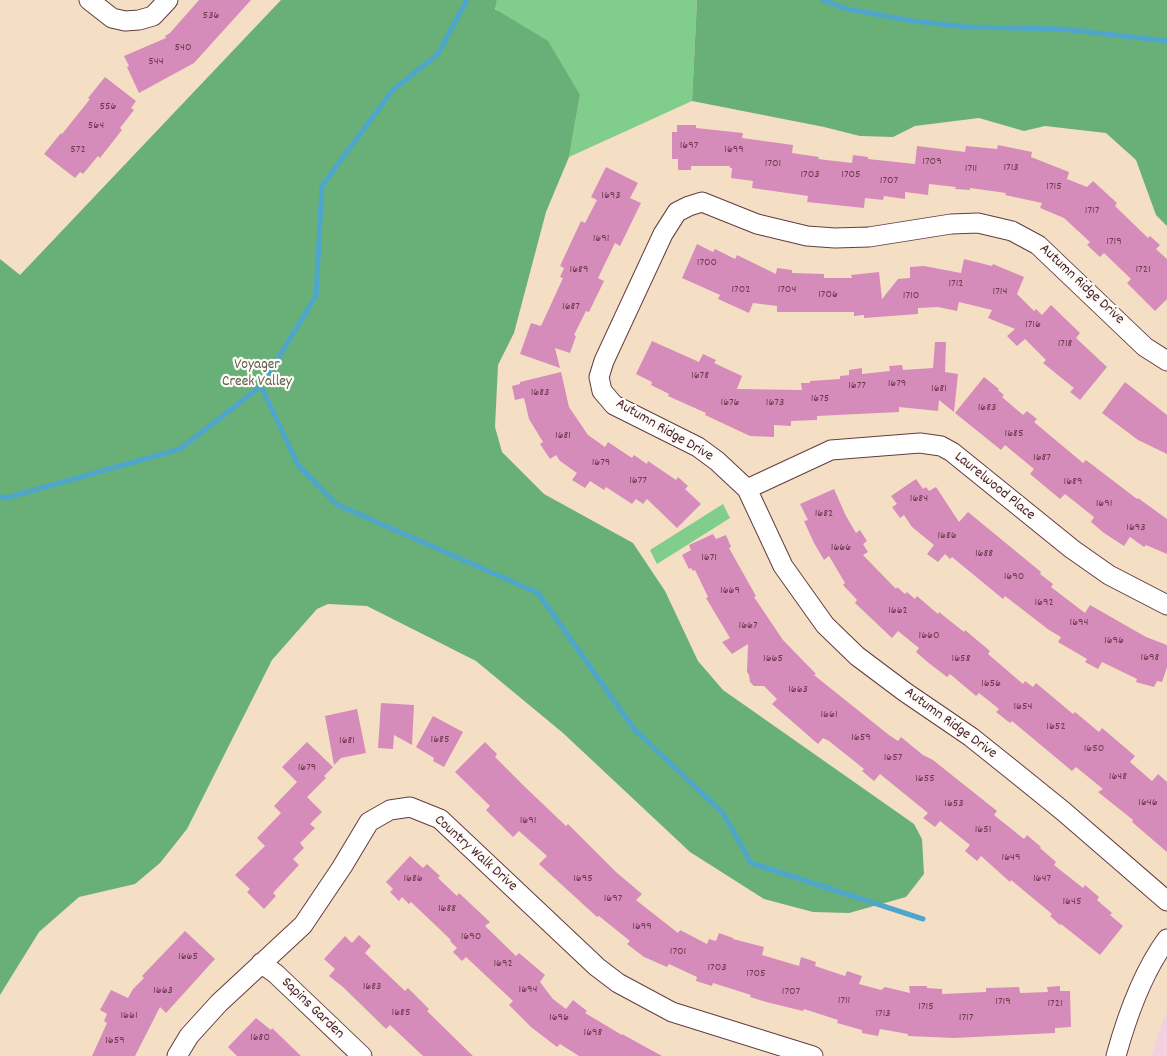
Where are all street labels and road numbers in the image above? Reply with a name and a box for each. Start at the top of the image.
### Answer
street label: Autumn Ridge Drive [1035,241,1127,329]
street label: Autumn Ridge Drive [612,396,716,466]
street label: Laurelwood Place [950,449,1038,525]
street label: Autumn Ridge Drive [900,684,1000,764]
street label: Country Walk Drive [430,812,520,896]
street label: Sapins Garden [277,974,347,1044]

